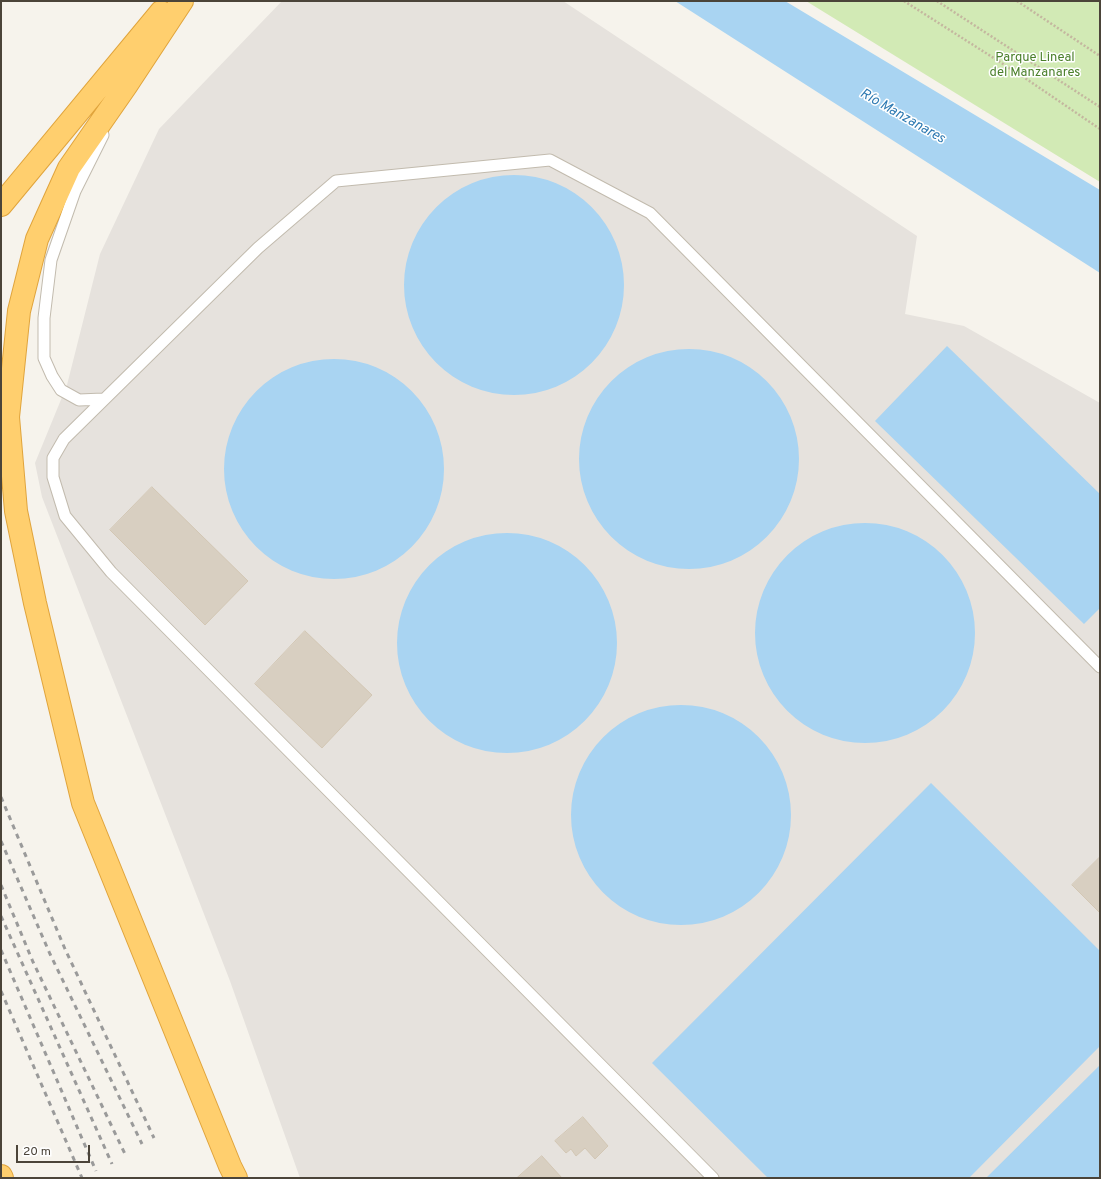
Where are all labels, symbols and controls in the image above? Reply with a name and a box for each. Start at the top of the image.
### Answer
park label: Parque Lineal del Manzanares [990,50,1080,81]
water label: Río Manzanares [856,86,948,148]
scale bar [18,1137,92,1163]
text: 20 m [23,1144,51,1160]

